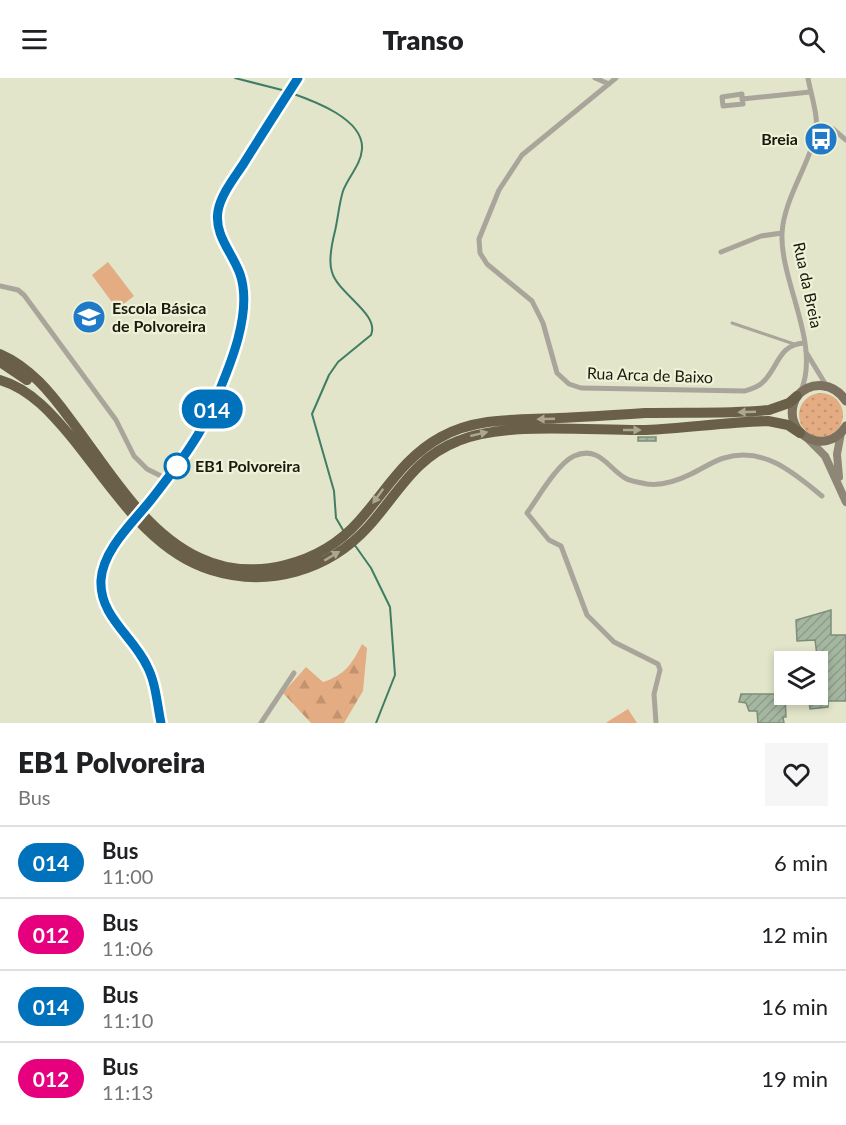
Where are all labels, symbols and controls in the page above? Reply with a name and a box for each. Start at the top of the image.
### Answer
icon: menu [18,23,51,56]
text: Transo [382,23,464,56]
icon: search [795,23,828,56]
bus stop icon: Breia [803,121,839,157]
place label: Breia [761,129,798,148]
street label: Rua da Breia [790,240,827,330]
place label: Escola Básica de Polvoreira [112,298,206,335]
school or university icon: Escola Básica de Polvoreira [71,299,107,335]
street label: Rua Arca de Baixo [587,363,713,386]
line badge: 014 [178,390,246,428]
text: 014 [194,397,230,422]
one-way arrow [737,407,756,416]
one-way arrow [537,414,556,423]
one-way arrow [623,425,642,435]
one-way arrow [470,429,488,439]
marker: EB1 Polvoreira [164,453,190,479]
place label: EB1 Polvoreira [195,456,300,475]
one-way arrow [373,489,385,504]
one-way arrow [324,550,340,561]
map controls [774,651,828,705]
button: layers [774,651,828,705]
button: heart [765,743,828,806]
text: EB1 Polvoreira [18,745,205,779]
text: Bus [18,785,51,809]
text: Bus [102,837,138,864]
text: 6 min [774,849,828,876]
text: 014 [33,850,69,875]
text: 11:00 [102,864,153,888]
text: Bus [102,909,138,936]
text: 12 min [761,921,828,948]
text: 012 [33,922,69,947]
text: 11:06 [102,936,153,960]
text: Bus [102,981,138,1008]
text: 16 min [761,993,828,1020]
text: 014 [33,994,69,1019]
text: 11:10 [102,1008,153,1032]
text: Bus [102,1053,138,1080]
text: 19 min [761,1065,828,1092]
text: 012 [33,1066,69,1091]
text: 11:13 [102,1080,153,1104]

